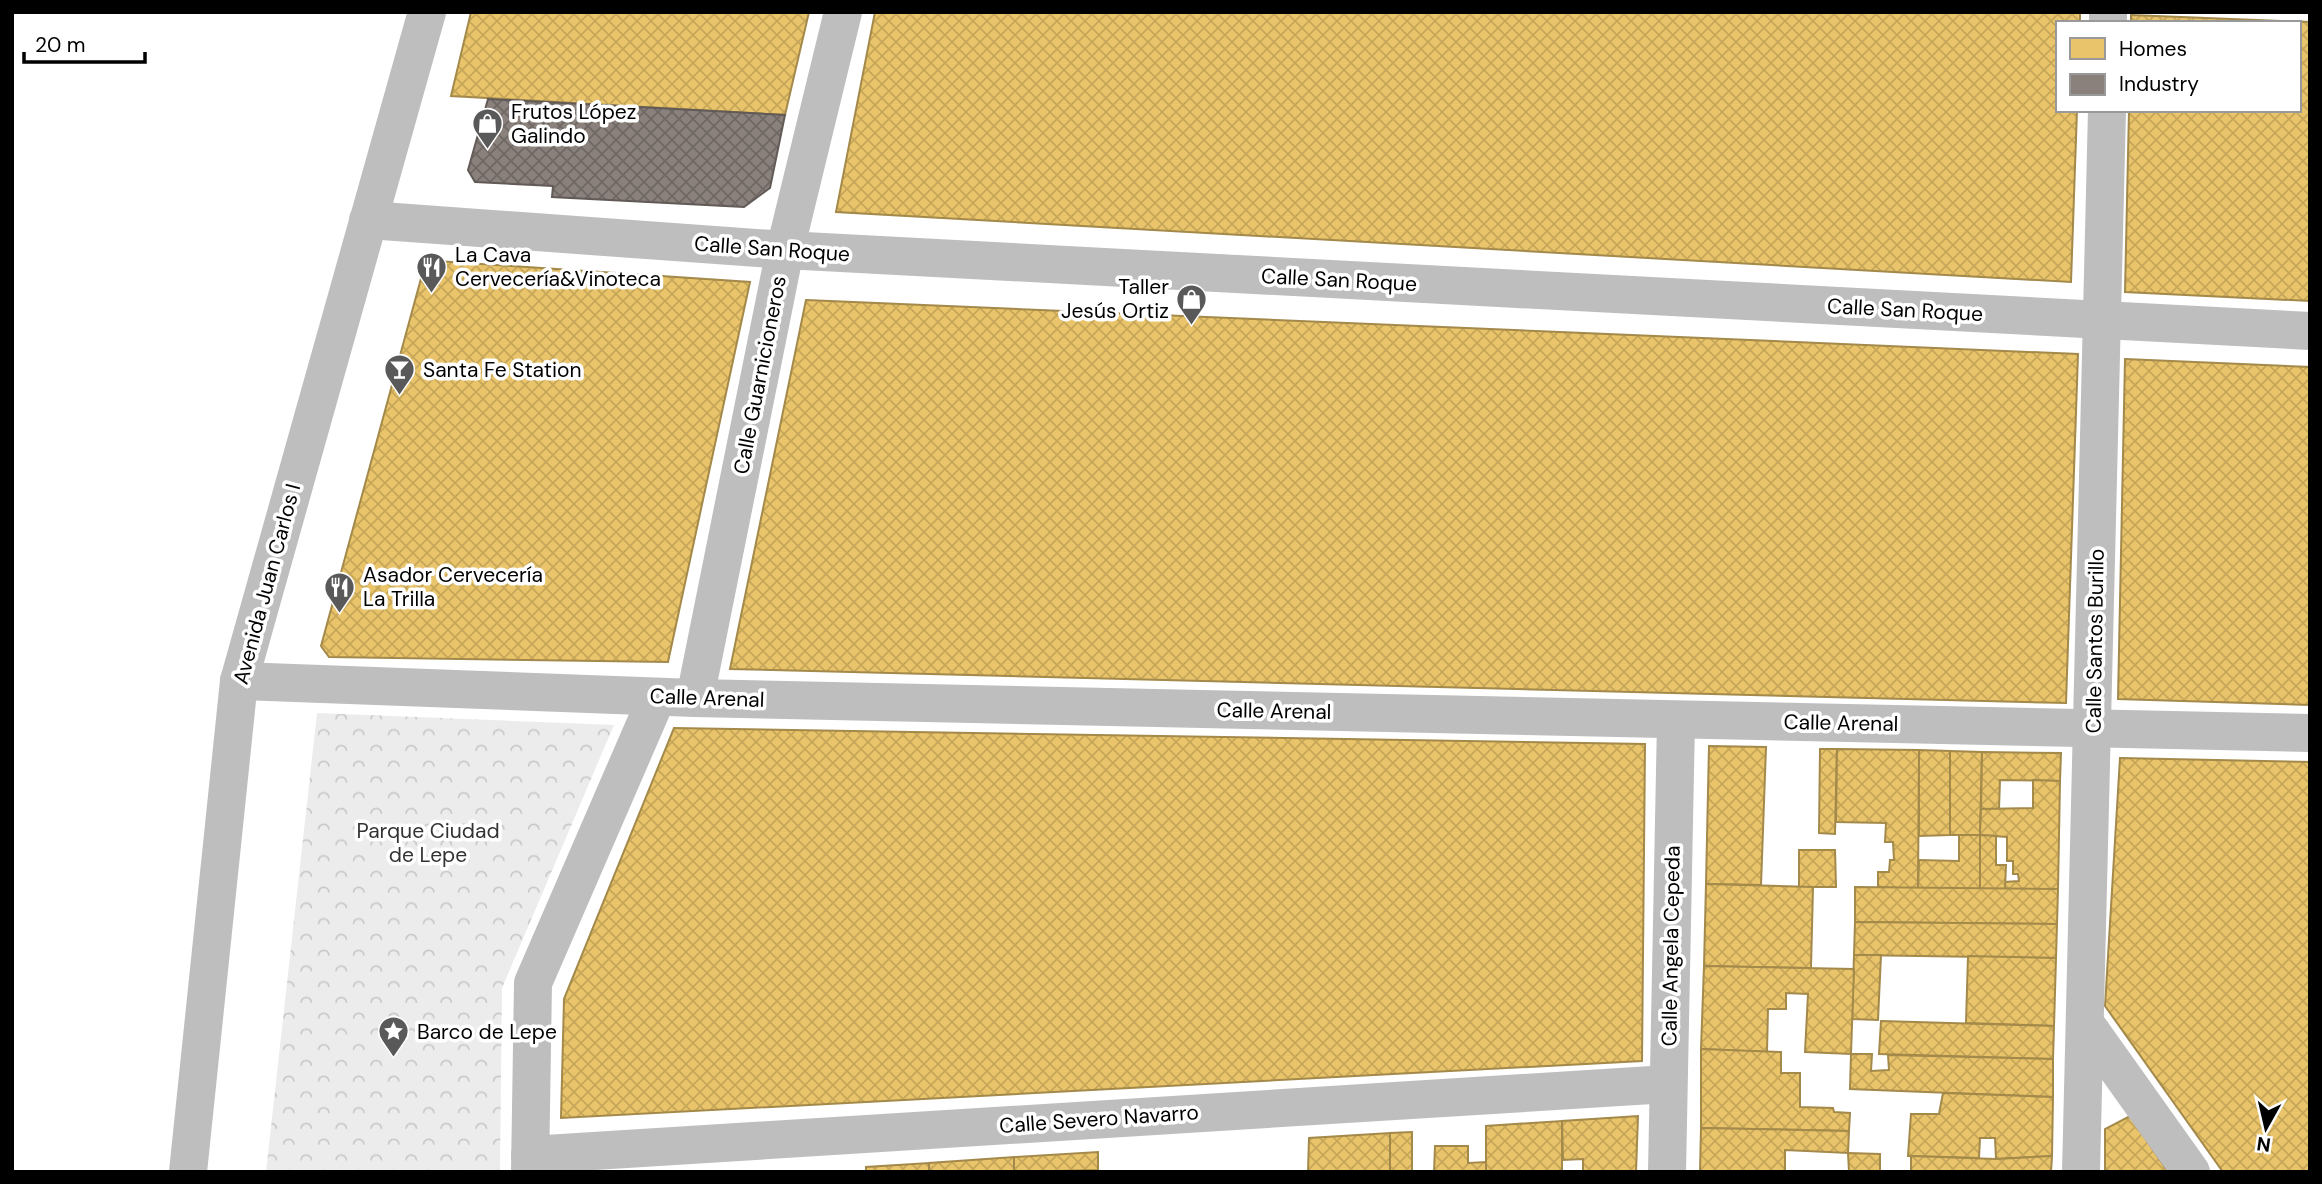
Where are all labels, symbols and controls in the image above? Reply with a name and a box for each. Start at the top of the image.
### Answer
scale bar [24,21,145,65]
legend [2056,21,2301,112]
text: 20 m [35,31,86,59]
text: Homes [2119,35,2187,63]
text: Industry [2119,70,2199,98]
place label: Frutos López Galindo [511,98,636,150]
shop icon: Frutos López Galindo [471,107,505,151]
street label: Calle San Roque [693,230,851,268]
place label: La Cava Cervecería&Vinoteca [455,241,661,293]
restaurant icon: La Cava Cervecería&Vinoteca [415,250,449,294]
street label: Calle San Roque [1260,262,1418,298]
street label: Calle Guarnicioneros [727,273,793,477]
place label: Taller Jesús Ortiz [1061,273,1169,325]
shop icon: Taller Jesús Ortiz [1175,282,1209,326]
street label: Calle San Roque [1826,292,1984,328]
bar icon: Santa Fe Station [383,353,417,397]
place label: Santa Fe Station [423,356,582,384]
street label: Avenida Juan Carlos I [227,481,307,687]
street label: Calle Santos Burillo [2079,548,2111,734]
place label: Asador Cervecería La Trilla [363,561,543,613]
restaurant icon: Asador Cervecería La Trilla [323,570,357,614]
street label: Calle Arenal [649,682,765,714]
street label: Calle Arenal [1216,696,1332,726]
street label: Calle Arenal [1783,708,1899,738]
park label: Parque Ciudad de Lepe [356,817,500,869]
street label: Calle Angela Cepeda [1655,845,1687,1047]
place icon: Barco de Lepe [377,1015,411,1059]
place label: Barco de Lepe [417,1018,557,1046]
north arrow [2231,1093,2301,1163]
street label: Calle Severo Navarro [998,1098,1200,1140]
text: N [2255,1131,2272,1158]

